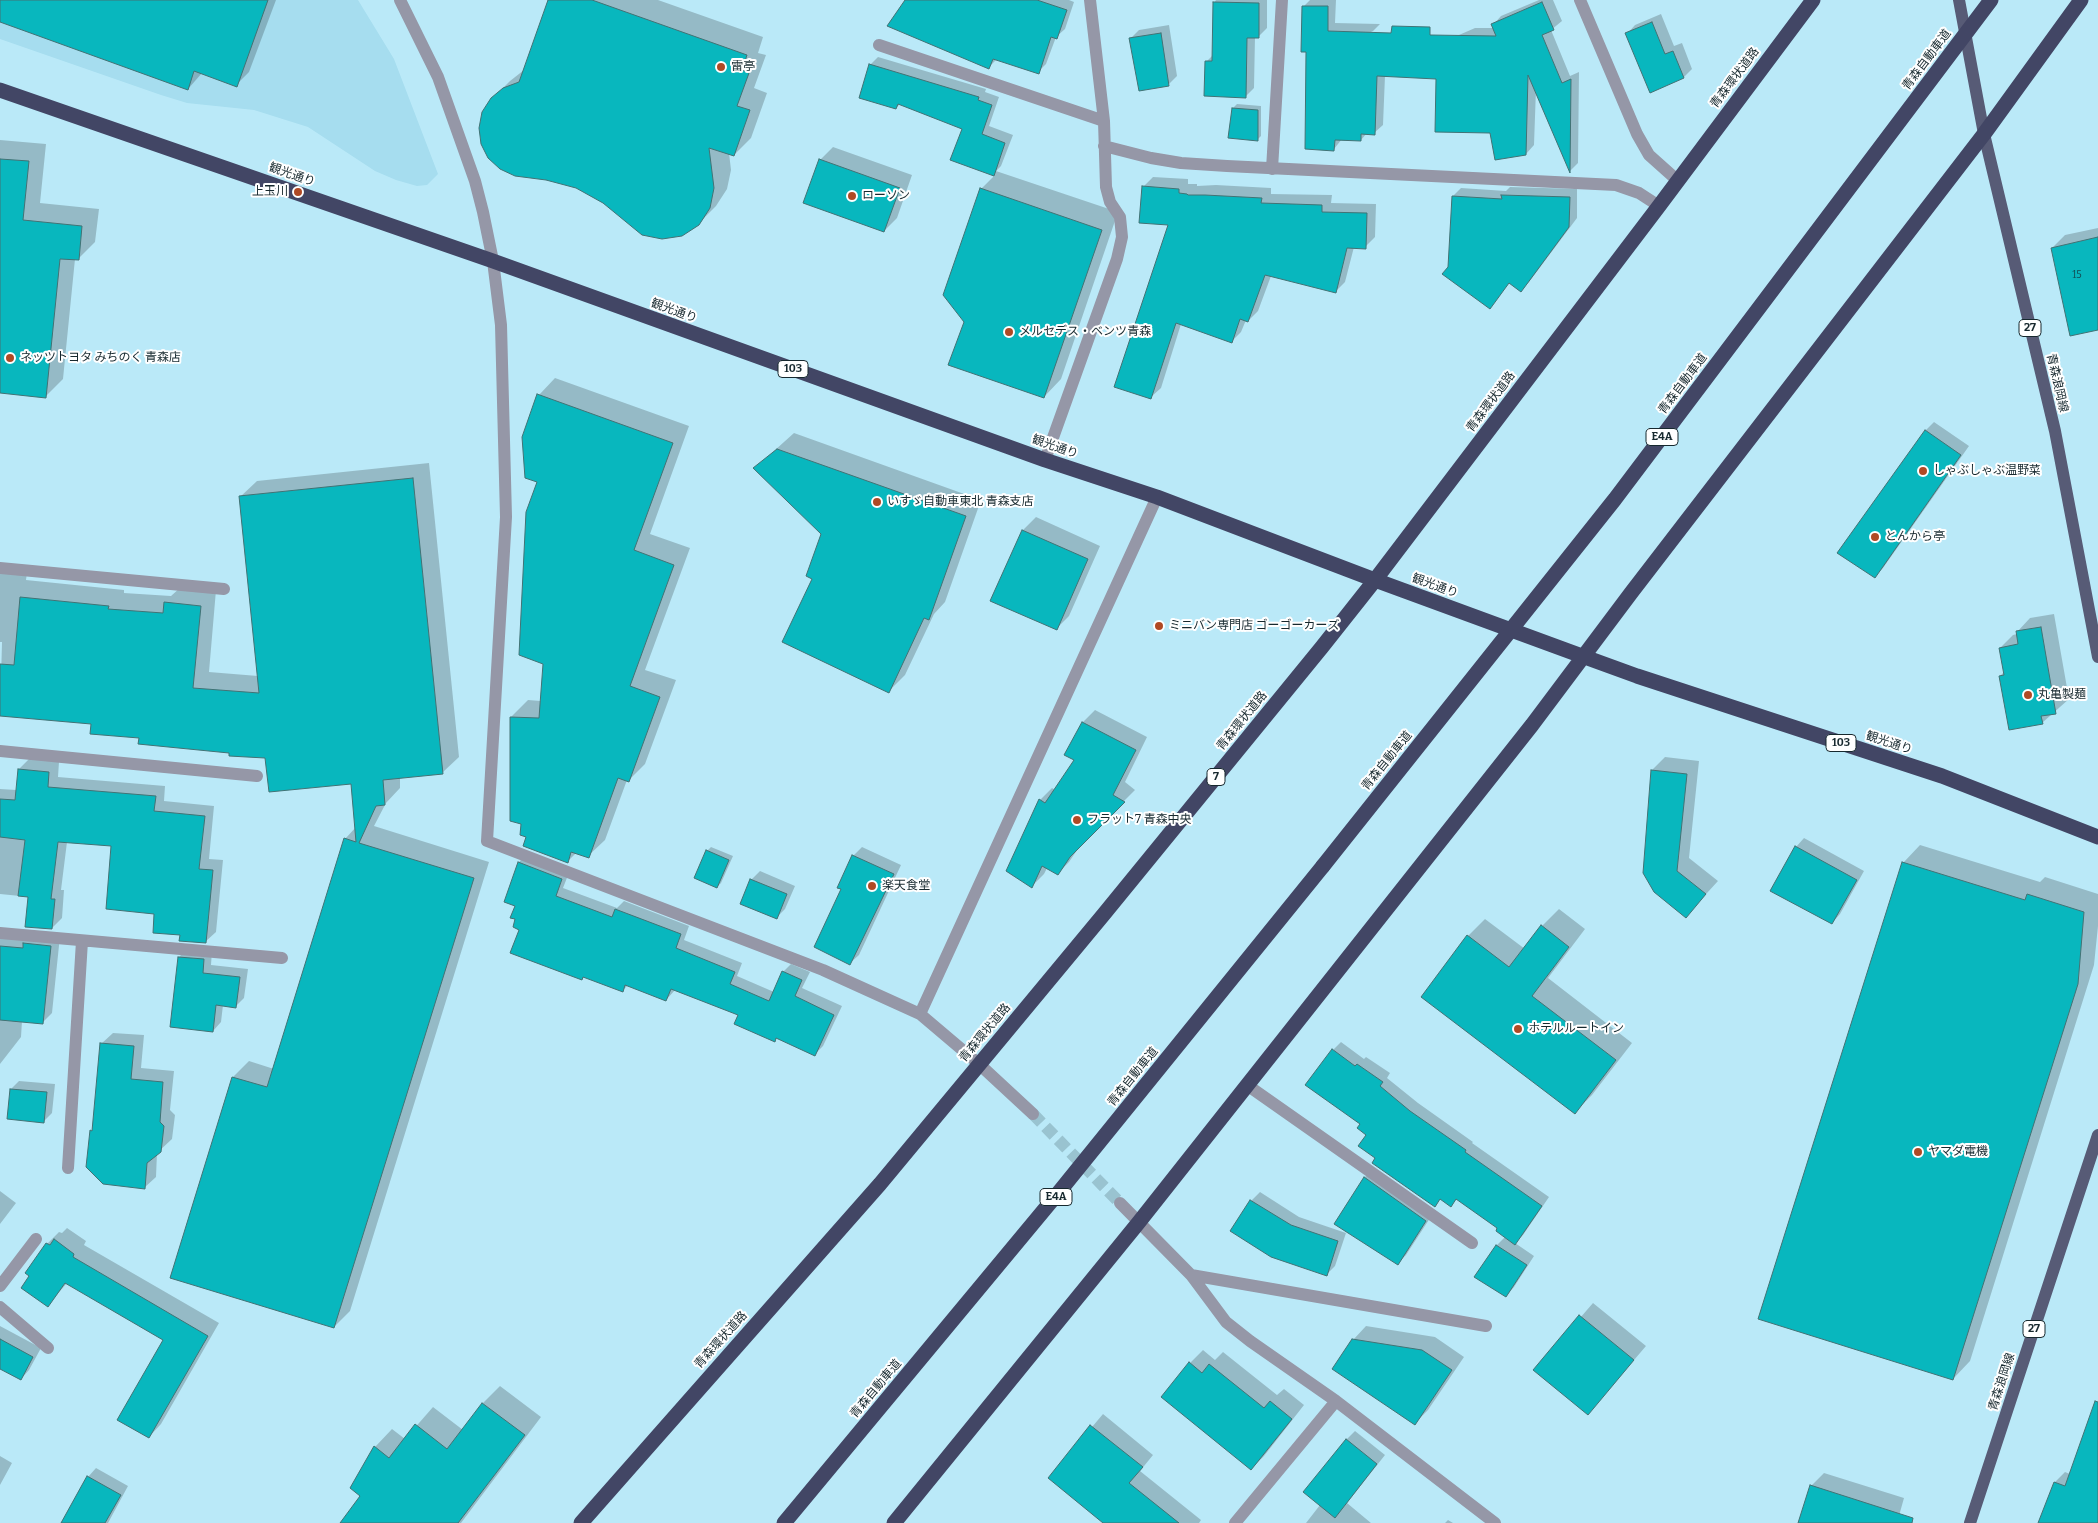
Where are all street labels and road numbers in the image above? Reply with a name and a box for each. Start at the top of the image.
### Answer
street label: 青森自動車道 [1900,27,1954,93]
street label: 青森環状道路 [1708,45,1762,111]
street label: 観光通り [267,160,317,190]
street label: 観光通り [649,296,699,326]
road number: 27 [2019,319,2041,336]
street label: 青森自動車道 [1656,351,1710,417]
street label: 青森浪岡線 [2043,352,2071,414]
road number: 103 [778,360,808,378]
street label: 青森環状道路 [1464,369,1518,435]
road number: E4A [1646,428,1678,446]
street label: 観光通り [1030,432,1080,462]
street label: 観光通り [1410,571,1460,601]
street label: 青森環状道路 [1214,688,1270,754]
street label: 青森自動車道 [1359,728,1415,794]
street label: 観光通り [1864,729,1914,757]
road number: 103 [1826,734,1856,751]
road number: 7 [1207,769,1225,786]
street label: 青森環状道路 [956,1001,1014,1065]
street label: 青森自動車道 [1105,1044,1161,1110]
road number: E4A [1040,1188,1072,1206]
street label: 青森環状道路 [692,1308,750,1372]
road number: 27 [2023,1320,2045,1338]
street label: 青森浪岡線 [1986,1351,2018,1413]
street label: 青森自動車道 [847,1357,905,1421]

